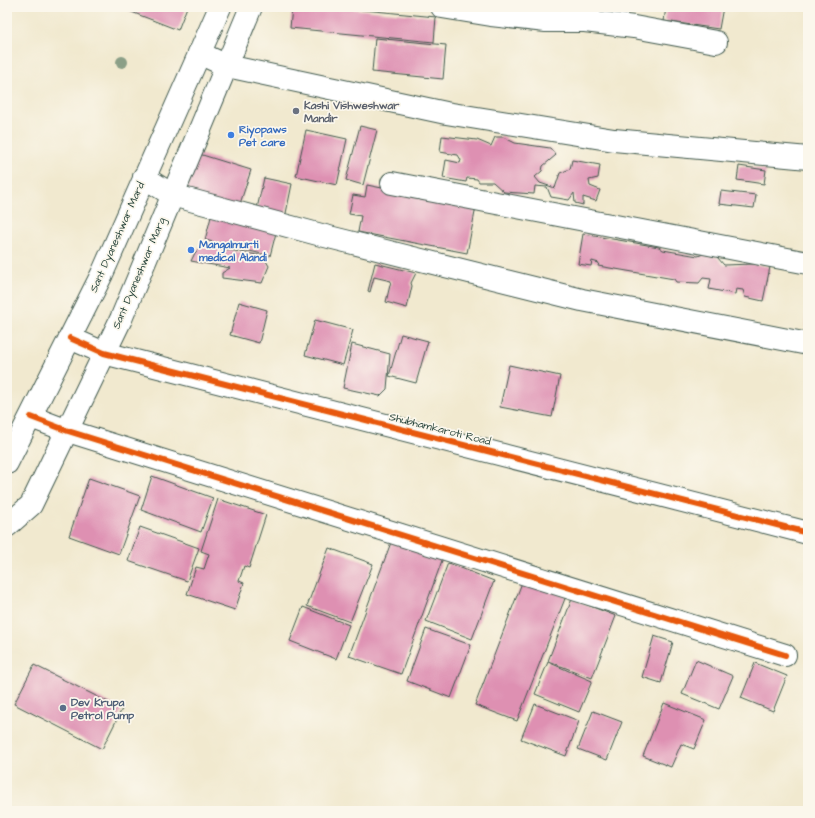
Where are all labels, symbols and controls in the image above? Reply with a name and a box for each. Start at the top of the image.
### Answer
place label: Kashi Vishweshwar Mandir [304,98,400,126]
marker: Kashi Vishweshwar Mandir [291,106,301,116]
place label: Riyopaws Pet care [239,122,287,150]
marker: Riyopaws Pet care [226,130,236,140]
street label: Sant Dyaneshwar Mard [86,179,149,295]
street label: Sant Dyaneshwar Marg [109,215,170,331]
place label: Mangalmurti medical Alandi [199,237,267,265]
marker: Mangalmurti medical Alandi [186,245,196,255]
street label: Shubhamkaroti Road [388,409,493,449]
place label: Dev Krupa Petrol Pump [71,695,135,724]
marker: Dev Krupa Petrol Pump [58,703,68,713]

